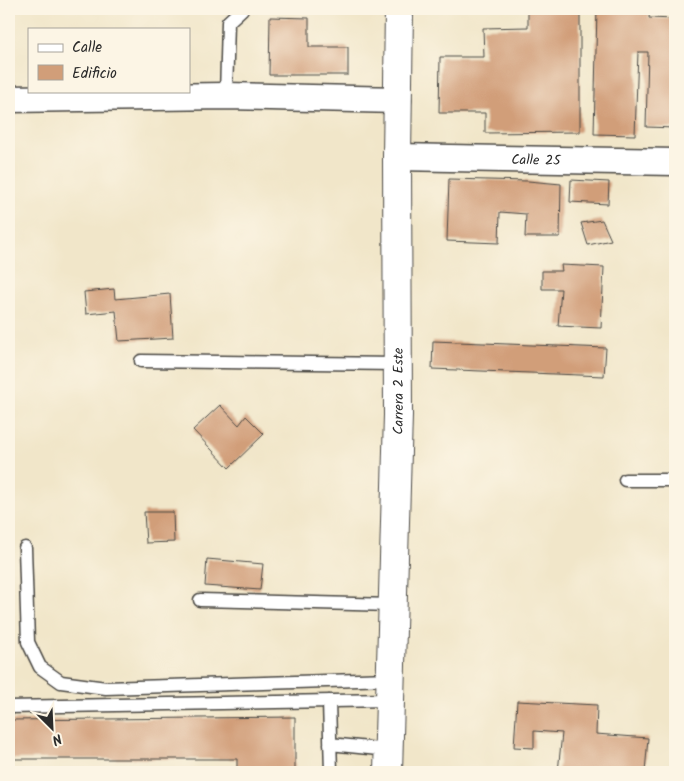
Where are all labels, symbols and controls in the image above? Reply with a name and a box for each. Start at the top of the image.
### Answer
legend [28,28,190,92]
text: Calle [72,36,102,60]
text: Edificio [72,62,117,86]
street label: Calle 25 [511,149,562,172]
street label: Carrera 2 Este [387,347,410,435]
north arrow [28,704,78,754]
text: N [48,727,65,751]

